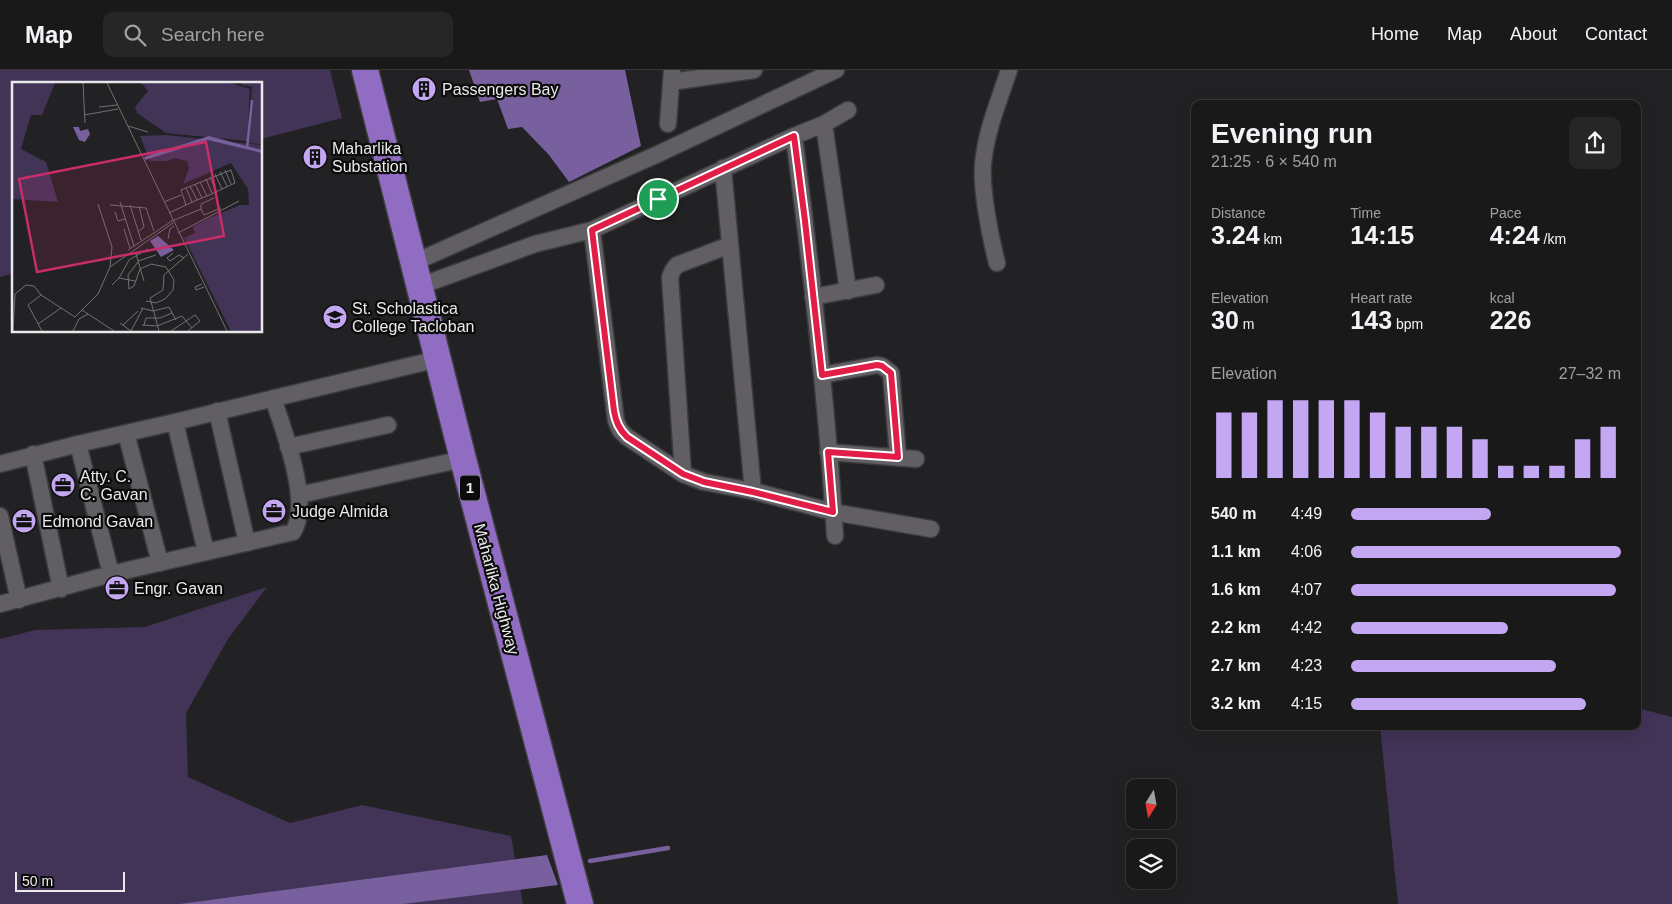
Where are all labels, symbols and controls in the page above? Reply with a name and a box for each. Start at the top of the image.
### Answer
search box [103,12,453,57]
text: Map [25,21,73,48]
icon: search [121,21,149,49]
text: Search here [161,24,265,45]
text: Home [1371,24,1419,44]
text: Map [1447,24,1482,44]
text: About [1510,24,1557,44]
text: Contact [1585,24,1647,44]
building icon: Passengers Bay [411,76,437,102]
place label: Passengers Bay [442,81,559,98]
inset map [12,82,262,332]
button: share [1569,117,1621,169]
text: Evening run [1211,118,1373,149]
place label: Maharlika Substation [332,140,408,175]
building icon: Maharlika Substation [302,144,328,170]
text: 21:25 · 6 × 540 m [1211,153,1337,170]
pin [637,178,679,220]
icon: arrive [644,185,672,213]
text: Distance [1211,205,1265,221]
text: Time [1350,205,1381,221]
text: Pace [1490,205,1522,221]
text: 3.24 [1211,221,1260,249]
text: 14:15 [1350,221,1414,249]
text: 4:24 [1490,221,1540,249]
text: km [1260,231,1282,247]
text: /km [1540,231,1566,247]
text: Elevation [1211,290,1269,306]
text: Heart rate [1350,290,1413,306]
text: kcal [1490,290,1515,306]
place label: St. Scholastica College Tacloban [352,300,474,335]
school or university icon: St. Scholastica College Tacloban [322,304,348,330]
text: 30 [1211,306,1239,334]
text: 143 [1350,306,1392,334]
text: 226 [1490,306,1531,334]
text: m [1239,316,1254,332]
text: bpm [1392,316,1423,332]
text: Elevation [1211,365,1277,382]
text: 27–32 m [1559,365,1621,382]
place label: Atty. C. C. Gavan [80,468,148,503]
office icon: Atty. C. C. Gavan [50,472,76,498]
road number: 1 [460,476,480,500]
office icon: Judge Almida [261,498,287,524]
place label: Judge Almida [292,503,388,520]
text: 540 m [1211,505,1256,522]
text: 4:49 [1291,505,1322,522]
office icon: Edmond Gavan [11,508,37,534]
place label: Edmond Gavan [42,513,153,530]
street label: Maharlika Highway [471,522,522,657]
text: 1.1 km [1211,543,1261,560]
text: 4:06 [1291,543,1322,560]
office icon: Engr. Gavan [104,575,130,601]
place label: Engr. Gavan [134,580,223,597]
text: 1.6 km [1211,581,1261,598]
text: 4:07 [1291,581,1322,598]
text: 2.2 km [1211,619,1261,636]
text: 4:42 [1291,619,1322,636]
text: 2.7 km [1211,657,1261,674]
text: 4:23 [1291,657,1322,674]
text: 3.2 km [1211,695,1261,712]
text: 4:15 [1291,695,1322,712]
north arrow [1126,779,1176,829]
map controls [1126,779,1176,889]
button: layers [1126,839,1176,889]
scale bar [15,869,125,892]
text: 50 m [22,873,53,889]

